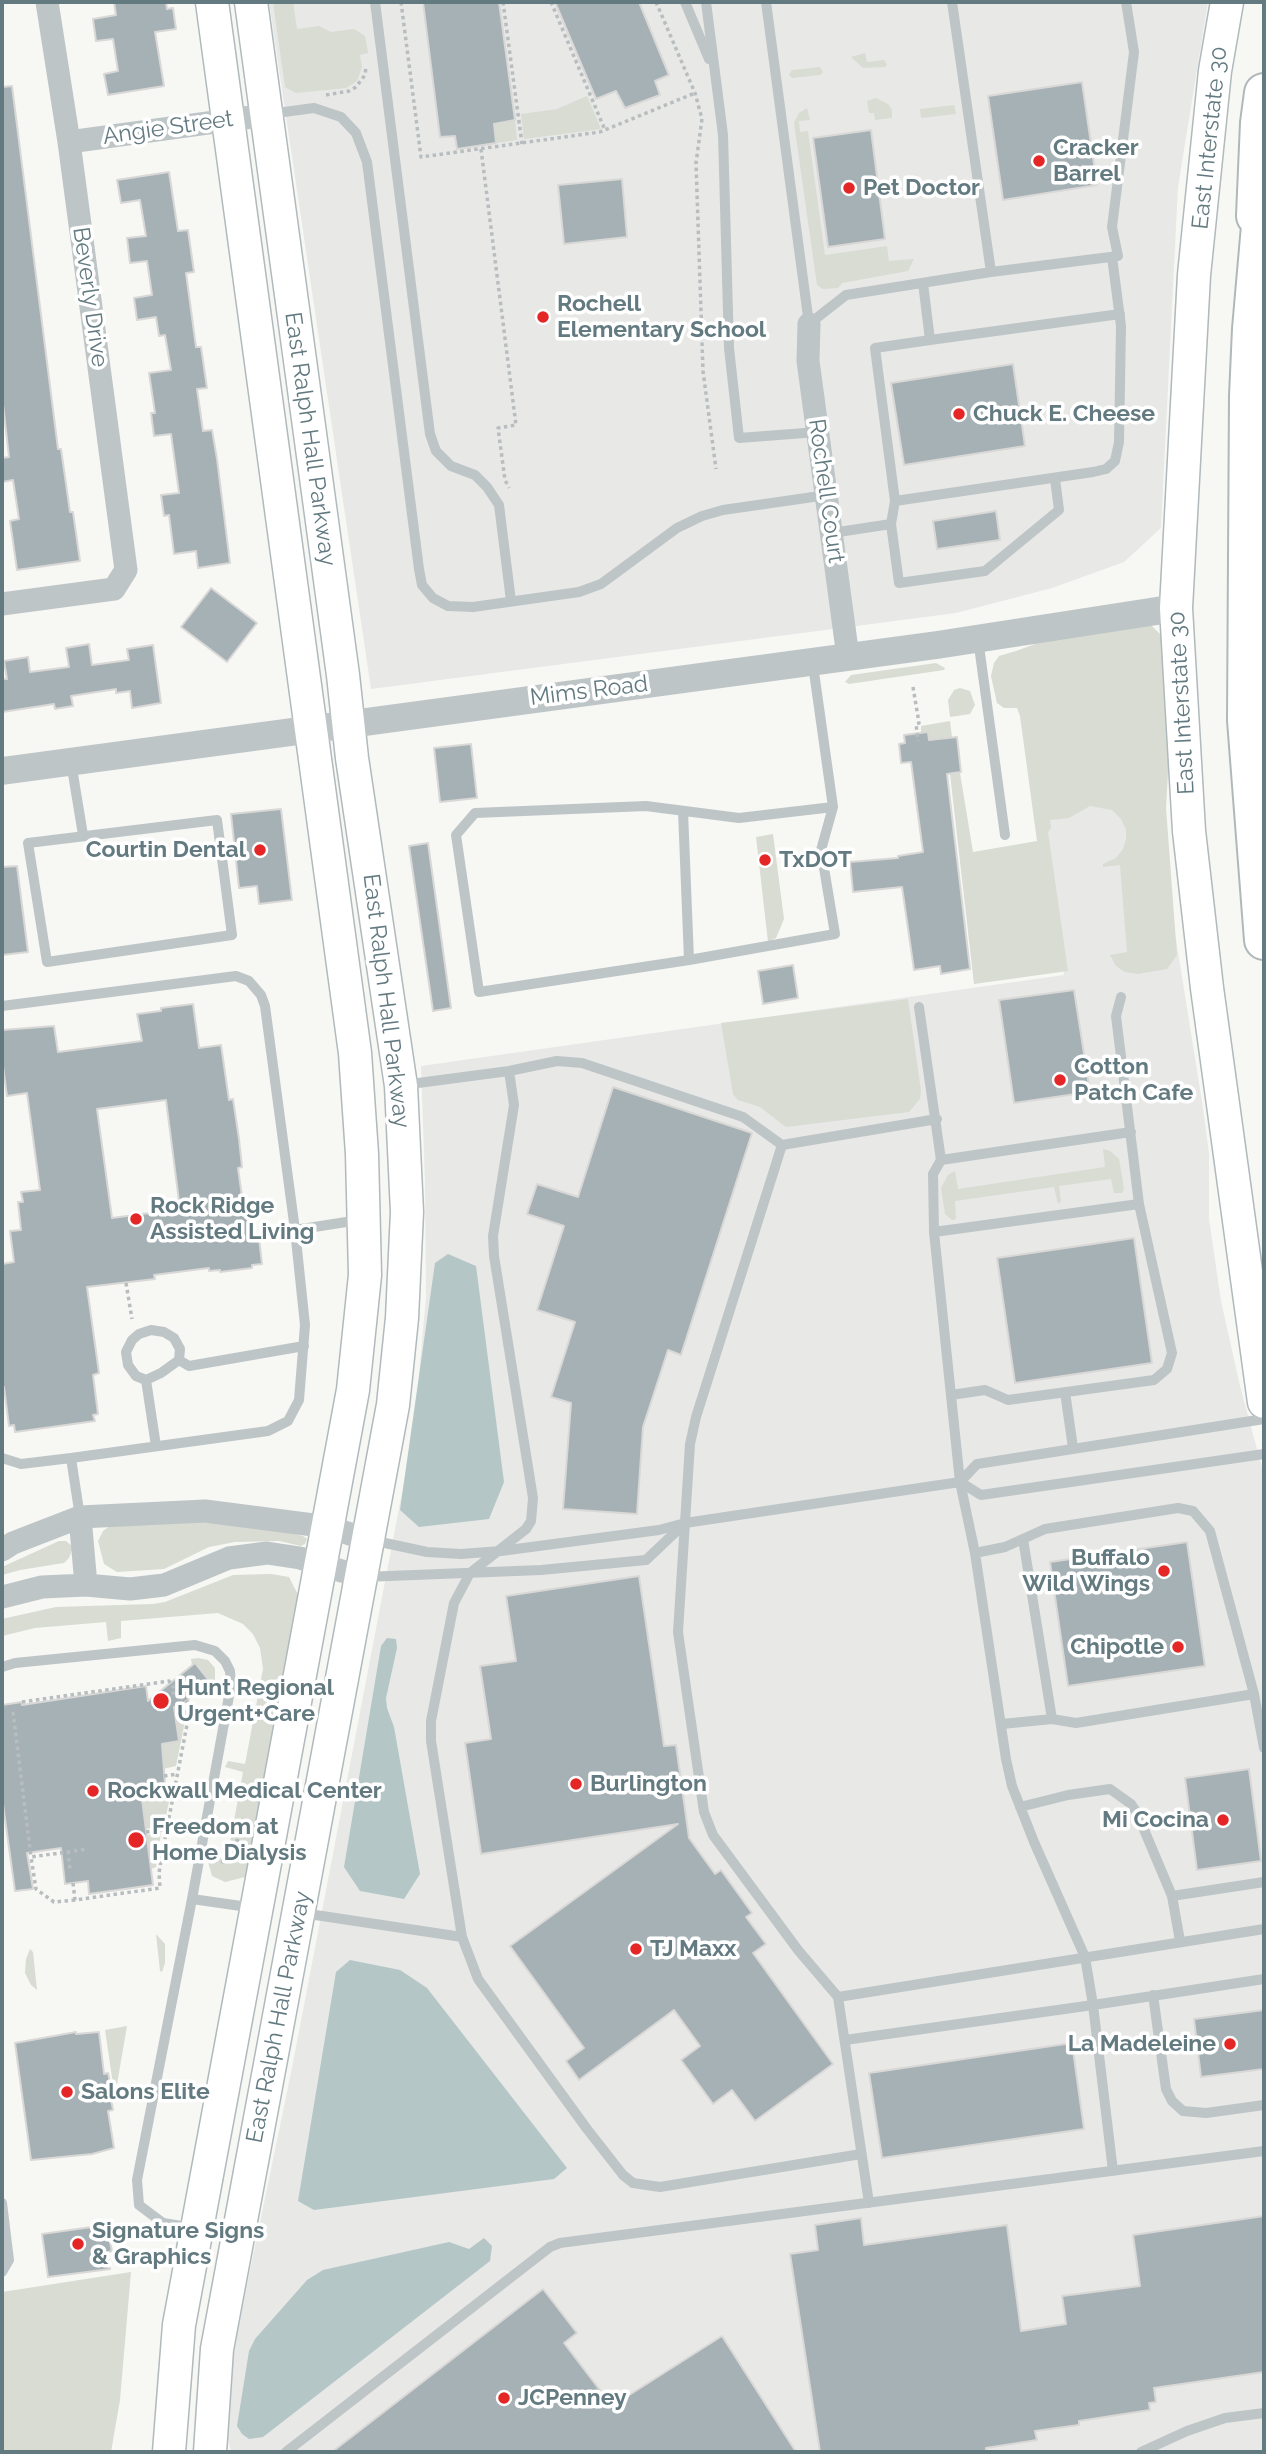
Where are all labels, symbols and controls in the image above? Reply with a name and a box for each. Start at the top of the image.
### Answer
street label: East Interstate 30 [1187,45,1233,231]
street label: Angie Street [101,105,235,151]
place label: Cracker Barrel [1053,134,1139,188]
marker: Cracker Barrel [1031,153,1047,169]
place label: Pet Doctor [863,174,980,202]
marker: Pet Doctor [841,180,857,196]
street label: Beverly Drive [67,225,113,369]
place label: Rochell Elementary School [557,290,766,344]
marker: Rochell Elementary School [535,309,551,325]
street label: East Ralph Hall Parkway [279,310,341,568]
place label: Chuck E. Cheese [973,400,1155,428]
marker: Chuck E. Cheese [951,406,967,422]
street label: Rochell Court [802,417,850,565]
street label: East Interstate 30 [1163,611,1201,795]
street label: Mims Road [529,670,649,712]
place label: Courtin Dental [86,836,246,864]
marker: Courtin Dental [252,842,268,858]
place label: TxDOT [779,846,852,874]
marker: TxDOT [757,852,773,868]
street label: East Ralph Hall Parkway [357,872,415,1130]
place label: Cotton Patch Cafe [1074,1053,1193,1107]
marker: Cotton Patch Cafe [1052,1072,1068,1088]
place label: Rock Ridge Assisted Living [150,1192,314,1246]
marker: Rock Ridge Assisted Living [128,1211,144,1227]
place label: Buffalo Wild Wings [1022,1544,1150,1598]
marker: Buffalo Wild Wings [1156,1563,1172,1579]
place label: Chipotle [1070,1633,1164,1661]
marker: Chipotle [1170,1639,1186,1655]
place label: Hunt Regional Urgent+Care [177,1674,334,1728]
marker: Hunt Regional Urgent+Care [151,1691,171,1711]
place label: Burlington [590,1770,707,1798]
marker: Burlington [568,1776,584,1792]
place label: Rockwall Medical Center [107,1777,382,1805]
marker: Rockwall Medical Center [85,1783,101,1799]
place label: Mi Cocina [1102,1806,1209,1834]
marker: Mi Cocina [1215,1812,1231,1828]
place label: Freedom at Home Dialysis [152,1813,307,1867]
marker: Freedom at Home Dialysis [126,1830,146,1850]
street label: East Ralph Hall Parkway [241,1889,317,2145]
place label: TJ Maxx [650,1935,736,1963]
marker: TJ Maxx [628,1941,644,1957]
place label: La Madeleine [1068,2030,1216,2058]
marker: La Madeleine [1222,2036,1238,2052]
place label: Salons Elite [81,2078,210,2106]
marker: Salons Elite [59,2084,75,2100]
place label: Signature Signs & Graphics [92,2217,264,2271]
marker: Signature Signs & Graphics [70,2236,86,2252]
place label: JCPenney [518,2384,627,2412]
marker: JCPenney [496,2390,512,2406]

